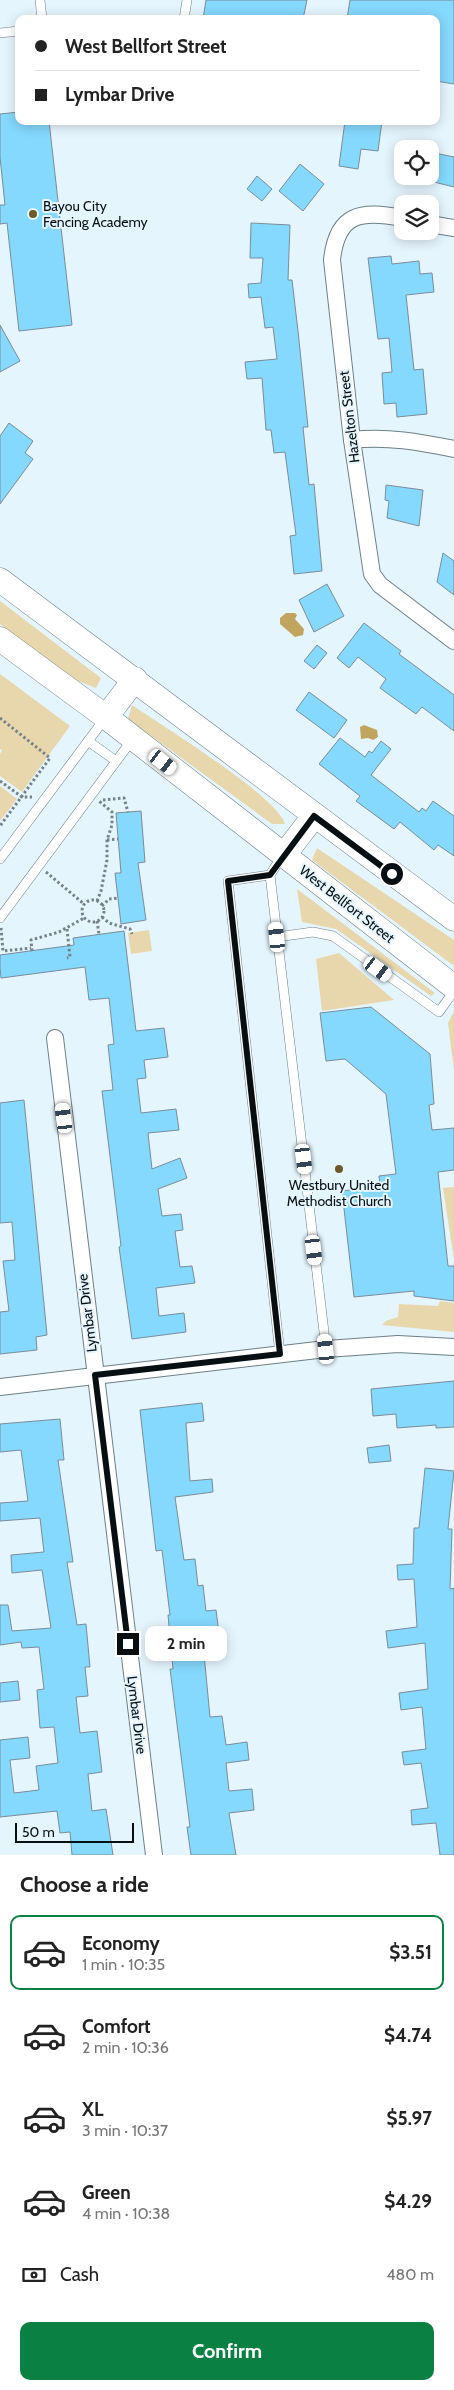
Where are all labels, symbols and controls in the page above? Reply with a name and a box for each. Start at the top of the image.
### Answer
text: West Bellfort Street [65,35,227,58]
text: Lymbar Drive [65,83,174,106]
map controls [394,140,439,240]
button: locate [394,140,439,185]
button: layers [394,195,439,240]
place label: Bayou City Fencing Academy [43,197,148,231]
marker: Bayou City Fencing Academy [27,208,39,220]
street label: Hazelton Street [334,370,364,464]
car [146,747,179,777]
street label: West Bellfort Street [296,861,399,947]
route start [381,863,403,885]
car [267,921,286,953]
car [361,954,394,984]
car [54,1102,73,1134]
car [294,1143,313,1175]
marker: Westbury United Methodist Church [333,1163,345,1175]
place label: Westbury United Methodist Church [287,1176,391,1210]
car [304,1234,323,1266]
street label: Lymbar Drive [73,1273,101,1353]
car [316,1333,335,1365]
callout: 2 min [146,1626,228,1662]
route end [117,1633,139,1655]
text: 2 min [167,1634,205,1653]
street label: Lymbar Drive [123,1675,151,1755]
scale bar [15,1820,134,1843]
text: 50 m [22,1823,55,1841]
text: Choose a ride [20,1871,149,1898]
icon: car [22,1930,67,1975]
text: Economy [82,1932,160,1955]
text: $3.51 [389,1941,432,1964]
text: 1 min · 10:35 [82,1955,165,1974]
icon: car [22,2013,67,2058]
text: Comfort [82,2015,151,2038]
text: $4.74 [384,2024,432,2047]
text: 2 min · 10:36 [82,2038,169,2057]
icon: car [22,2096,67,2141]
text: XL [82,2098,103,2121]
text: $5.97 [386,2107,432,2130]
text: 3 min · 10:37 [82,2121,168,2140]
icon: car [22,2179,67,2224]
text: Green [82,2181,131,2204]
text: $4.29 [384,2190,432,2213]
text: 4 min · 10:38 [82,2204,170,2223]
icon: cash [20,2261,48,2289]
text: Cash [60,2263,99,2286]
text: 480 m [386,2265,434,2284]
button: Confirm [20,2322,434,2380]

